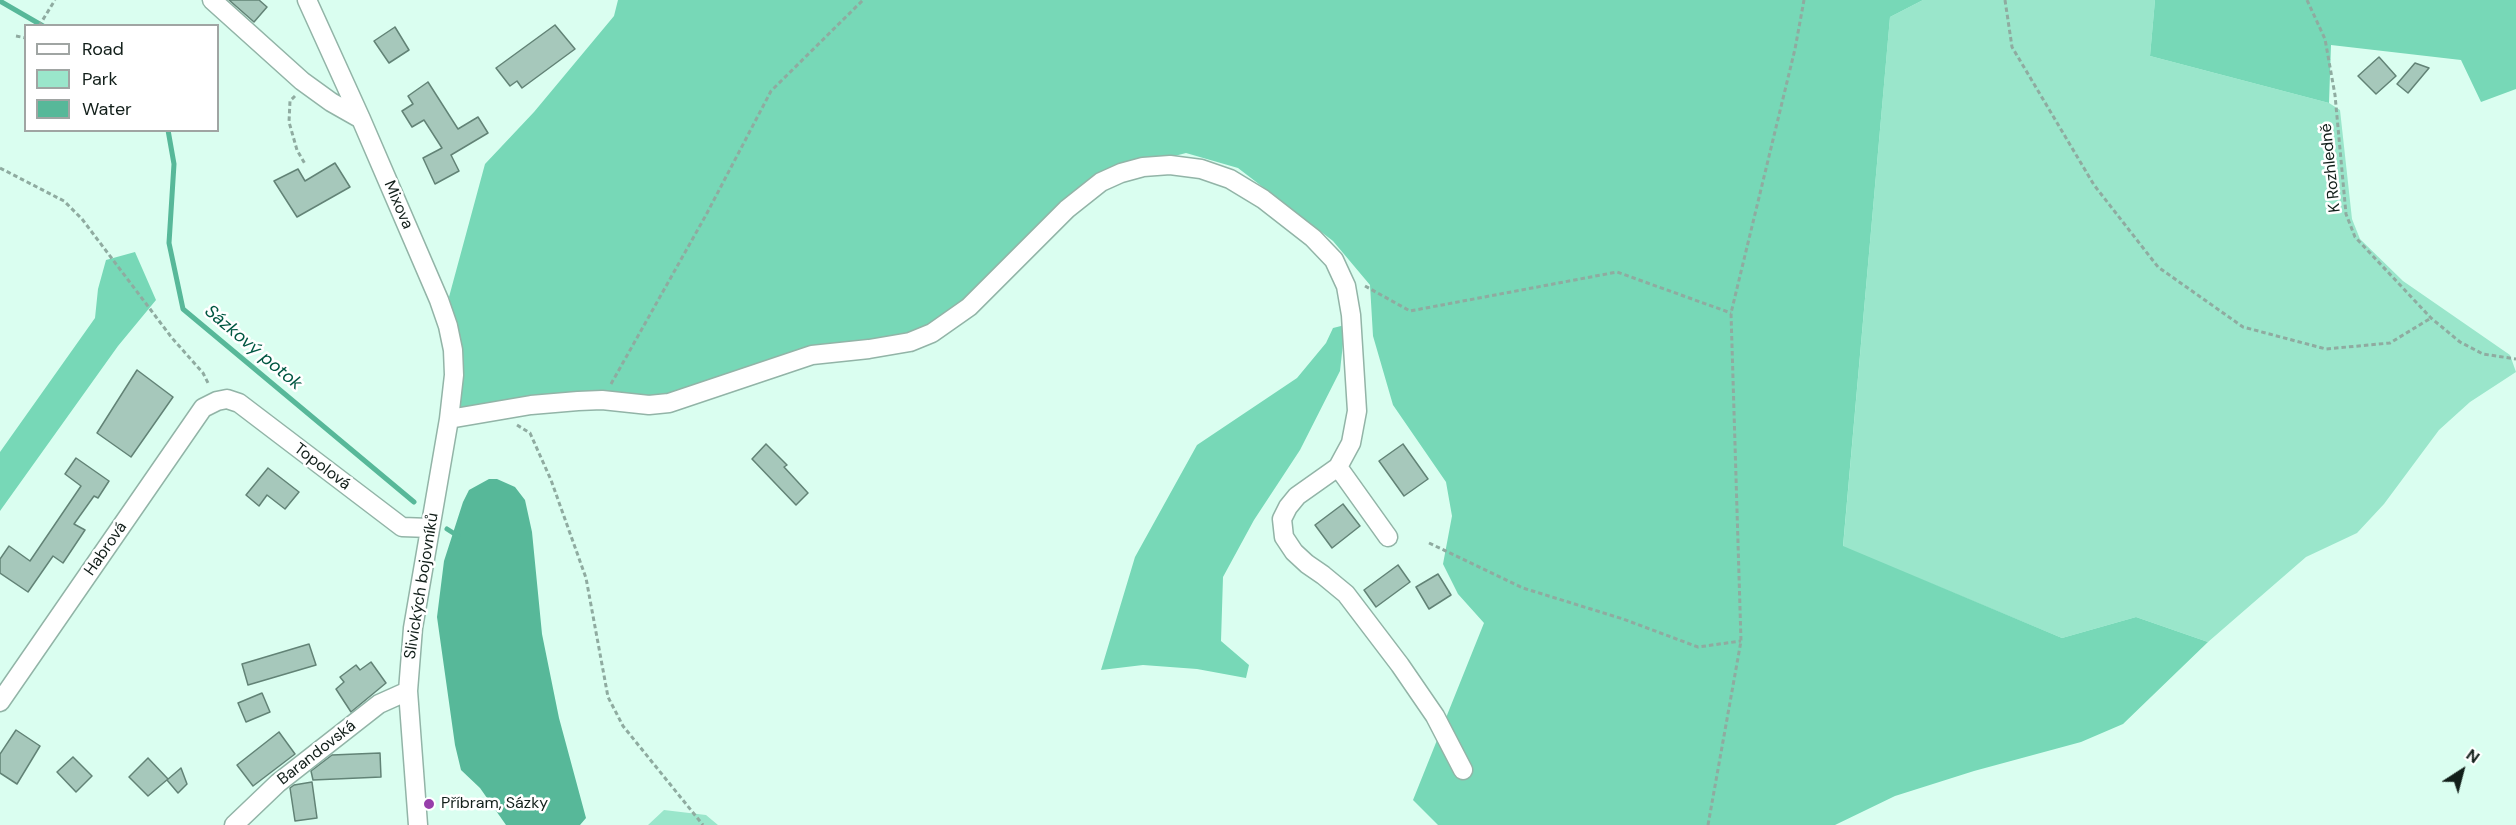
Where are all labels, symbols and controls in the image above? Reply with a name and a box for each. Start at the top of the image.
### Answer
legend [24,24,219,132]
text: Road [82,37,124,61]
text: Park [82,67,118,91]
text: Water [82,97,132,121]
street label: K Rozhledně [2317,122,2345,214]
street label: Mixova [379,178,417,232]
water label: Sázkový potok [200,301,306,395]
street label: Topolová [290,439,354,495]
street label: Slivických bojovníků [401,511,443,661]
street label: Habrová [81,518,131,580]
street label: Barandovská [274,716,360,790]
north arrow [2432,741,2492,801]
text: N [2462,744,2484,768]
place label: Příbram, Sázky [441,794,548,814]
marker: Příbram, Sázky [422,797,436,811]

